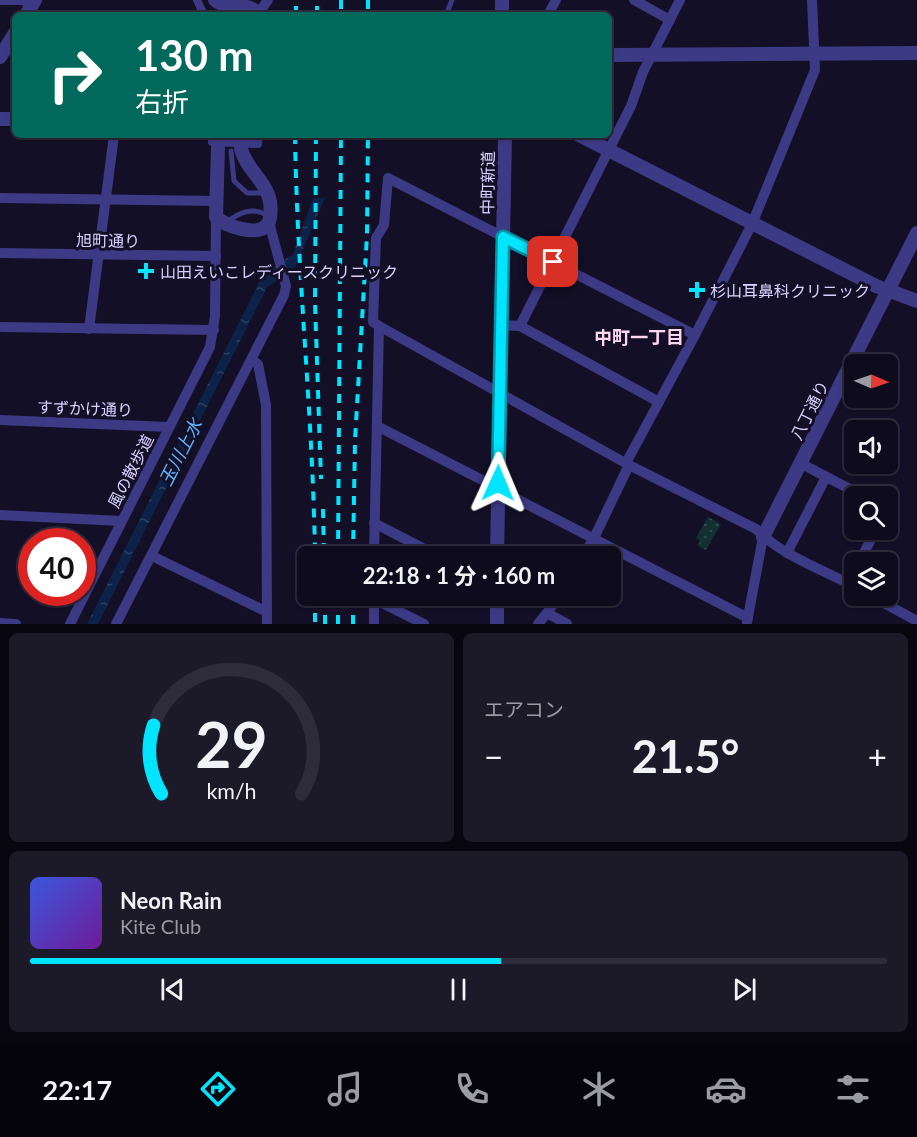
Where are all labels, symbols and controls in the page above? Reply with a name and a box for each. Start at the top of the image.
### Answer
text: 130 m [135,30,253,80]
icon: right [36,36,114,114]
text: 右折 [135,85,189,118]
street label: 中町新道 [477,151,497,215]
street label: 旭町通り [76,230,140,250]
pin [527,236,578,287]
icon: arrive [536,245,569,278]
marker: 山田えいこレディースクリニック [137,262,155,280]
place label: 山田えいこレディースクリニック [160,262,398,281]
marker: 杉山耳鼻科クリニック [688,281,706,299]
place label: 杉山耳鼻科クリニック [710,281,870,300]
district label: 中町一丁目 [594,326,684,348]
north arrow [844,354,898,408]
map controls [844,354,898,606]
street label: 八丁通り [786,377,832,443]
street label: すずかけ通り [37,397,133,419]
water label: 玉川上水 [154,413,207,489]
button: sound [844,420,898,474]
street label: 風の散歩道 [103,431,157,511]
position arrow [466,451,530,515]
button: search [844,486,898,540]
speed limit sign: 40 [18,528,96,606]
button: layers [844,552,898,606]
text: 22:18 · 1 分 · 160 m [363,562,555,589]
text: エアコン [484,697,564,721]
text: 29 [195,706,268,781]
text: 21.5° [632,729,739,783]
text: − [484,736,503,776]
text: + [868,736,887,776]
text: km/h [206,779,257,805]
text: Neon Rain [120,887,222,914]
text: Kite Club [120,914,201,938]
icon: previous [156,973,189,1006]
icon: pause [442,973,475,1006]
icon: next [728,973,761,1006]
icon: directions [197,1068,239,1110]
icon: music [324,1068,366,1110]
icon: phone [451,1068,493,1110]
icon: climate [578,1068,620,1110]
icon: car [705,1068,747,1110]
icon: filters [832,1068,874,1110]
text: 22:17 [43,1073,112,1106]

